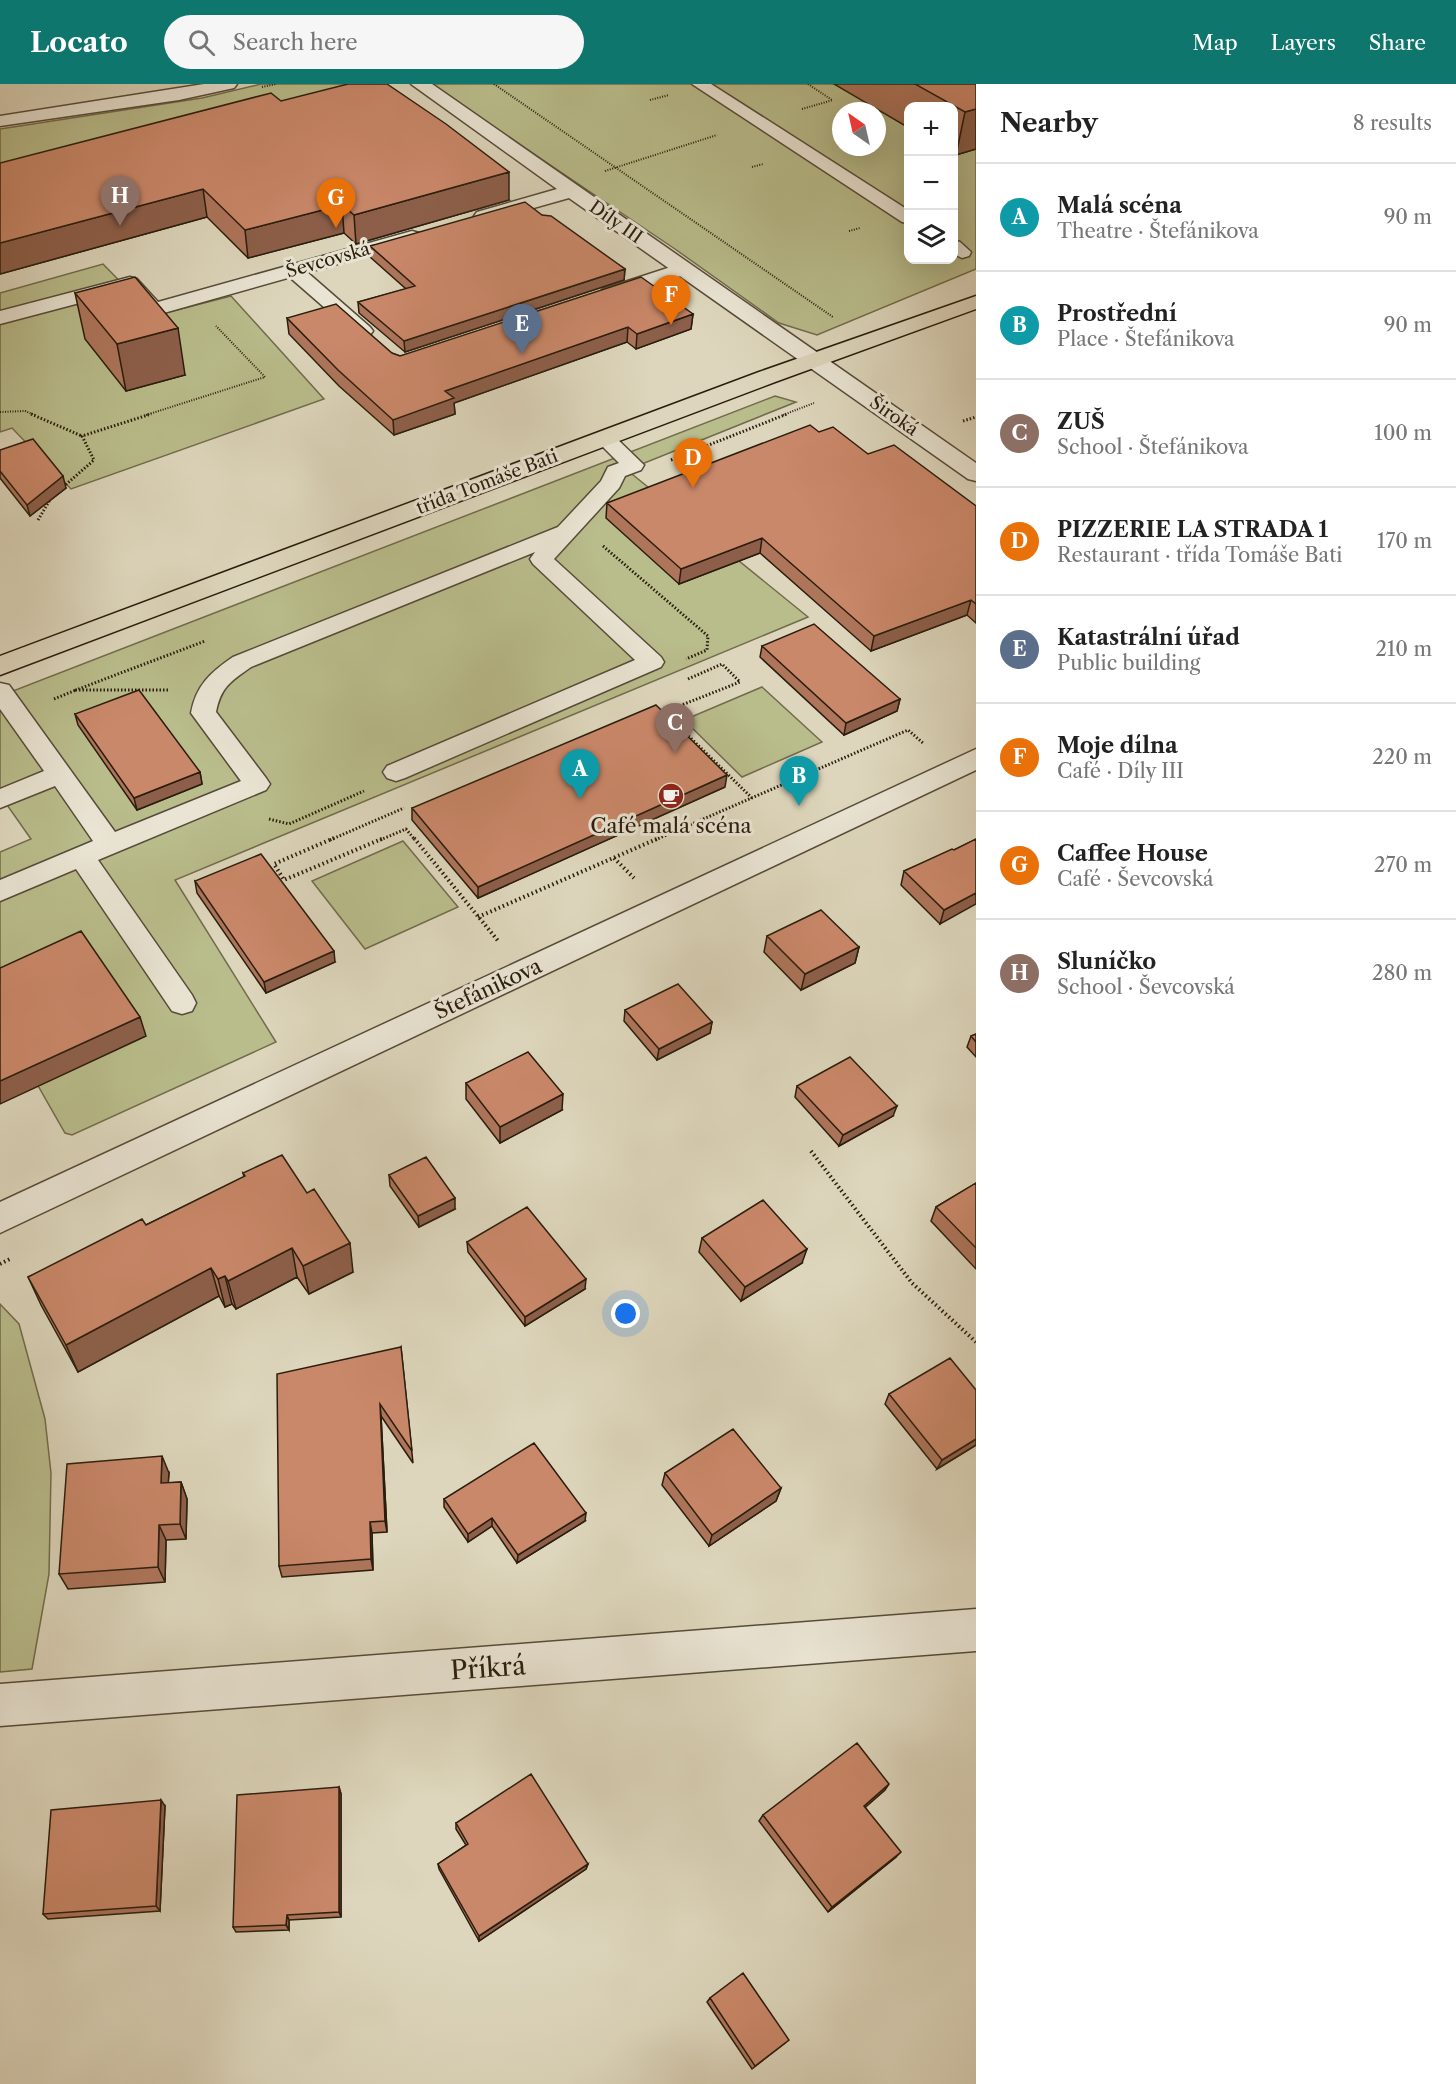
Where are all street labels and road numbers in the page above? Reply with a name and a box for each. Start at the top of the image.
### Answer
street label: Díly III [585,196,647,248]
street label: Ševcovská [283,235,373,282]
street label: Široká [865,390,924,441]
street label: třída Tomáše Bati [413,445,561,519]
street label: Štefánikova [430,952,546,1024]
street label: Příkrá [449,1649,527,1687]

